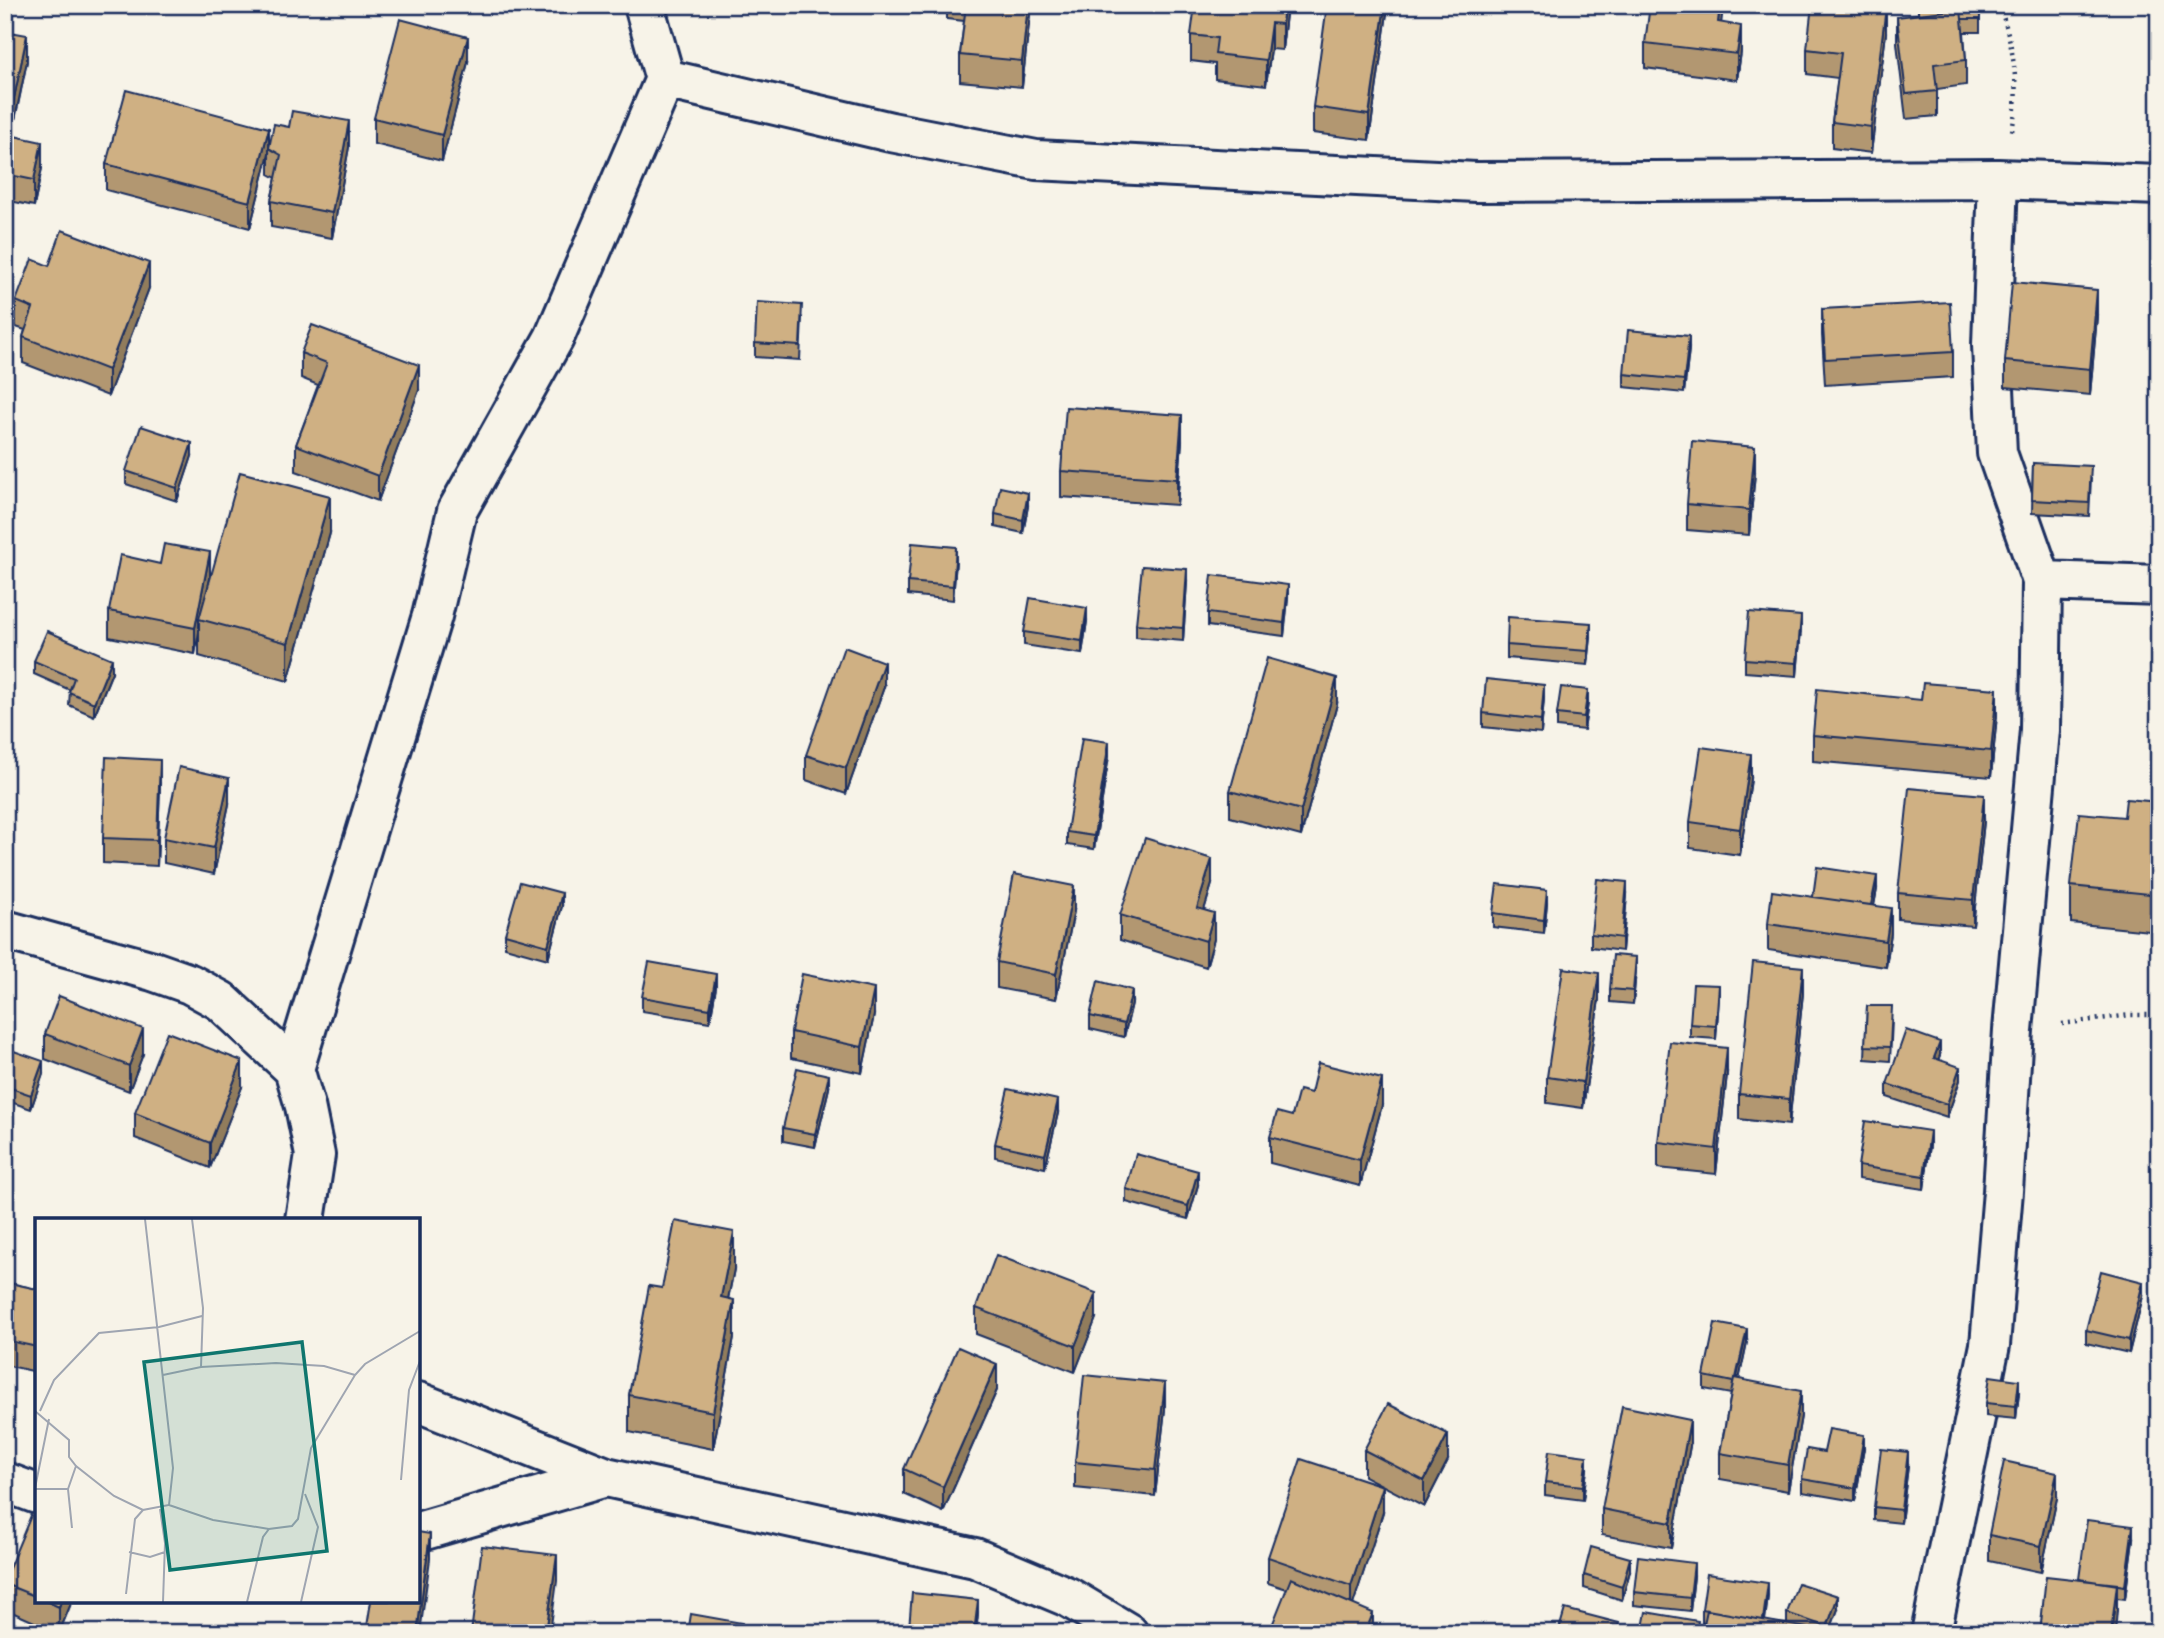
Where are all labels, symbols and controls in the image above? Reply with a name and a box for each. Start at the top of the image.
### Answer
inset map [35,1218,420,1603]

